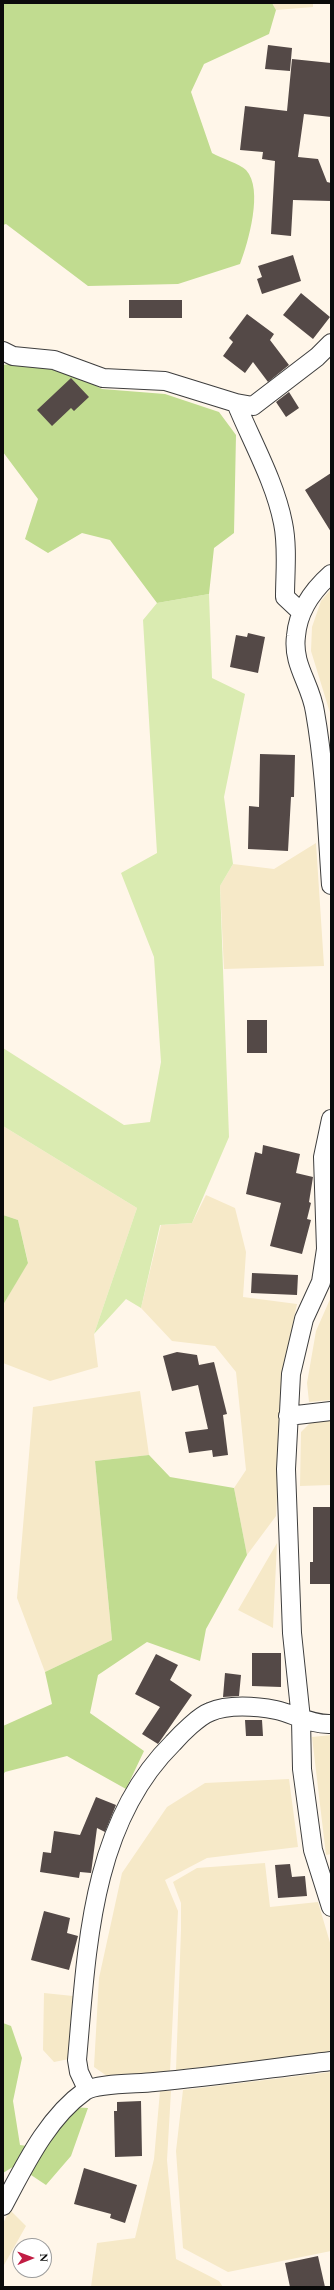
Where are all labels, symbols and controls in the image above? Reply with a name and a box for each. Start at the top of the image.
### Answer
north arrow [12,2238,52,2278]
text: N [35,2253,52,2262]

